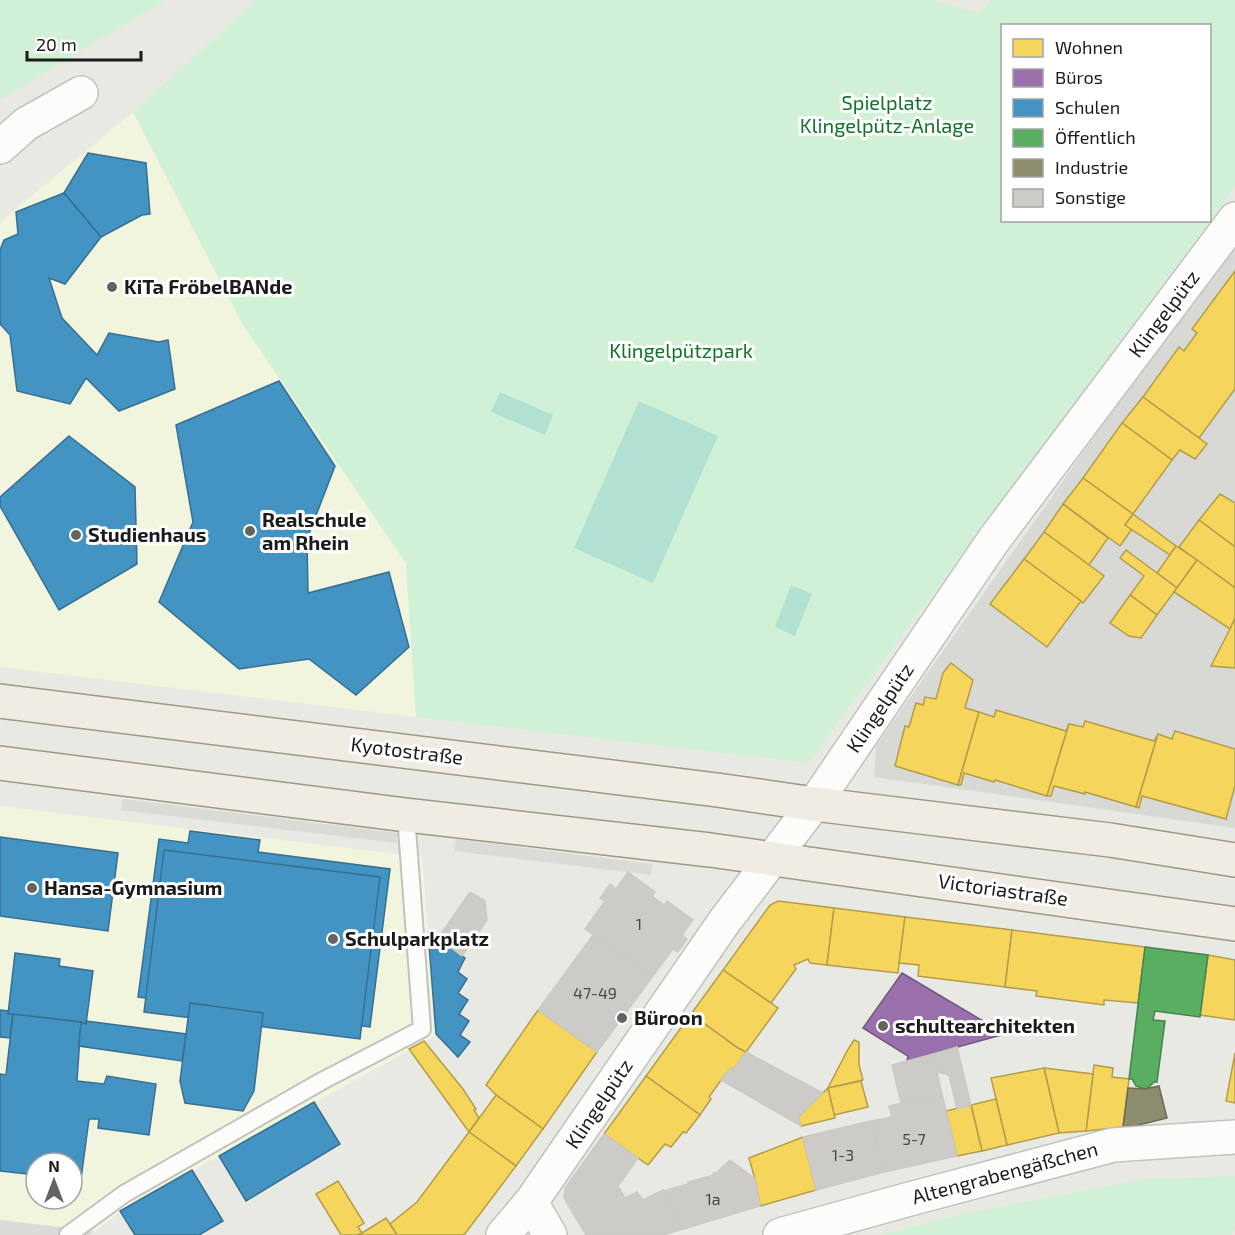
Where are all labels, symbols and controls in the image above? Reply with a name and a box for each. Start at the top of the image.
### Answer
scale bar [27,24,141,62]
legend [1001,24,1211,222]
text: 20 m [36,33,77,55]
text: Wohnen [1055,36,1123,58]
text: Büros [1055,66,1103,88]
park label: Spielplatz Klingelpütz-Anlage [800,90,974,137]
text: Schulen [1055,96,1120,118]
text: Öffentlich [1055,126,1136,148]
text: Industrie [1055,156,1128,178]
text: Sonstige [1055,186,1126,208]
street label: Klingelpütz [1123,265,1204,362]
place label: KiTa FröbelBANde [124,274,292,298]
marker: KiTa FröbelBANde [105,280,119,294]
park label: Klingelpützpark [609,338,753,362]
place label: Realschule am Rhein [262,507,367,554]
place label: Studienhaus [88,522,206,546]
marker: Realschule am Rhein [243,524,257,538]
marker: Studienhaus [69,528,83,542]
street label: Klingelpütz [840,658,918,757]
street label: Kyotostraße [350,731,465,769]
street label: Victoriastraße [937,868,1070,910]
place label: Hansa-Gymnasium [44,875,222,900]
marker: Hansa-Gymnasium [25,881,39,895]
house number: 1 [636,914,642,933]
place label: Schulparkplatz [345,926,489,950]
marker: Schulparkplatz [326,932,340,946]
house number: 47-49 [573,983,617,1002]
place label: Büroon [634,1005,703,1029]
marker: Büroon [615,1011,629,1025]
place label: schultearchitekten [895,1013,1075,1037]
marker: schultearchitekten [876,1019,890,1033]
street label: Klingelpütz [559,1054,637,1153]
house number: 5-7 [902,1129,926,1148]
street label: Altengrabengäßchen [909,1136,1100,1208]
house number: 1-3 [832,1145,854,1164]
north arrow [24,1151,84,1211]
text: N [48,1156,60,1175]
house number: 1a [705,1189,721,1208]

